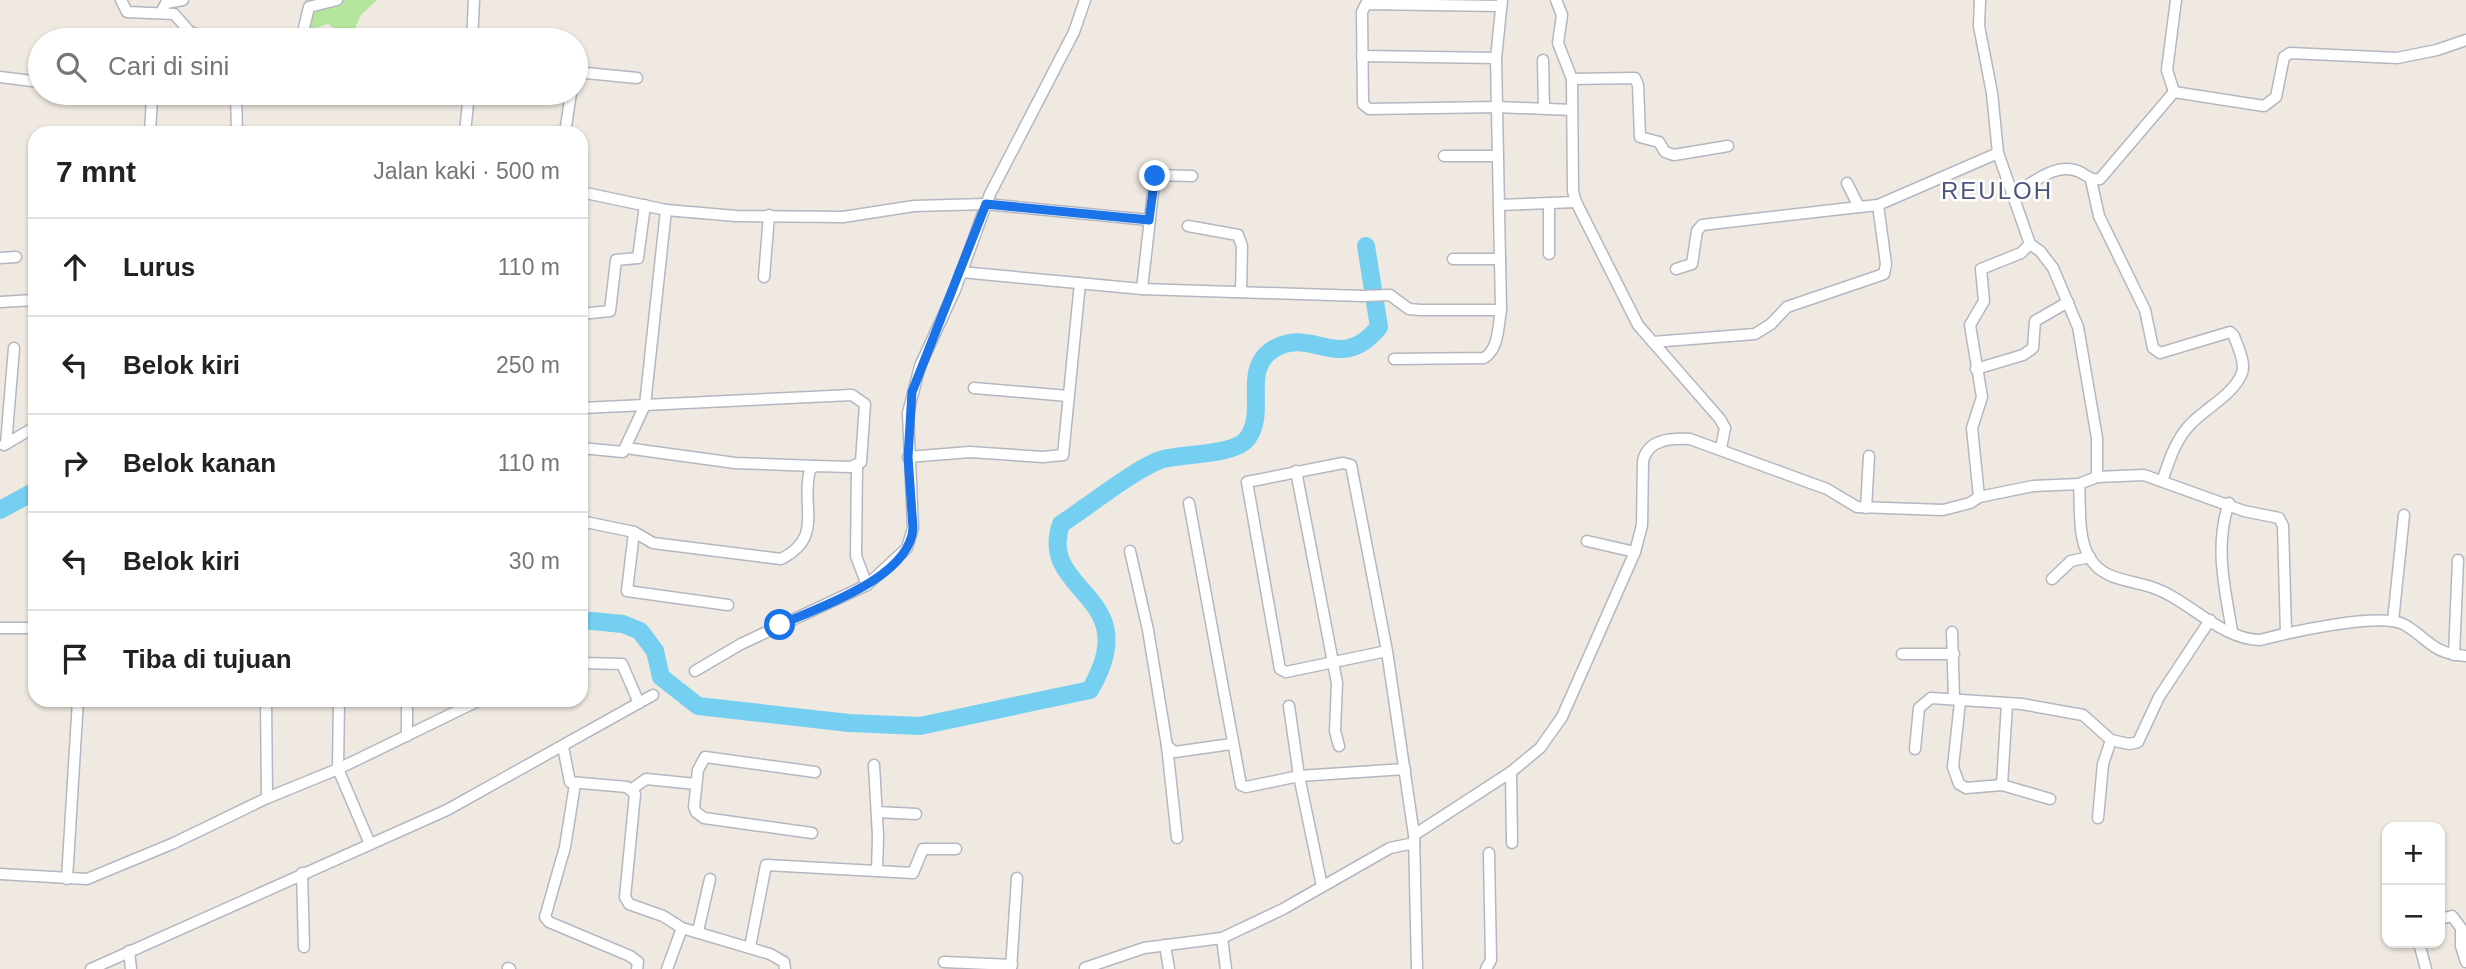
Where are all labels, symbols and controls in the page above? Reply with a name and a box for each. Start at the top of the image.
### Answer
search box [28,28,588,105]
icon: search [52,48,90,86]
text: Cari di sini [108,51,229,81]
text: 7 mnt [56,155,136,188]
text: Jalan kaki · 500 m [373,158,560,184]
route end [1139,160,1170,191]
district label: REULOH [1941,177,2053,204]
icon: ahead [56,248,94,286]
text: Lurus [123,252,195,282]
text: 110 m [498,254,560,280]
icon: left [56,346,94,384]
text: Belok kiri [123,350,240,380]
text: 250 m [496,352,560,378]
icon: right [56,444,94,482]
text: Belok kanan [123,448,276,478]
text: 110 m [498,450,560,476]
icon: left [56,542,94,580]
text: Belok kiri [123,546,240,576]
text: 30 m [509,548,560,574]
route start [764,609,795,640]
icon: arrive [56,640,94,678]
text: Tiba di tujuan [123,644,292,674]
map controls [2382,822,2445,948]
button: + [2382,822,2445,885]
button: − [2382,885,2445,948]

